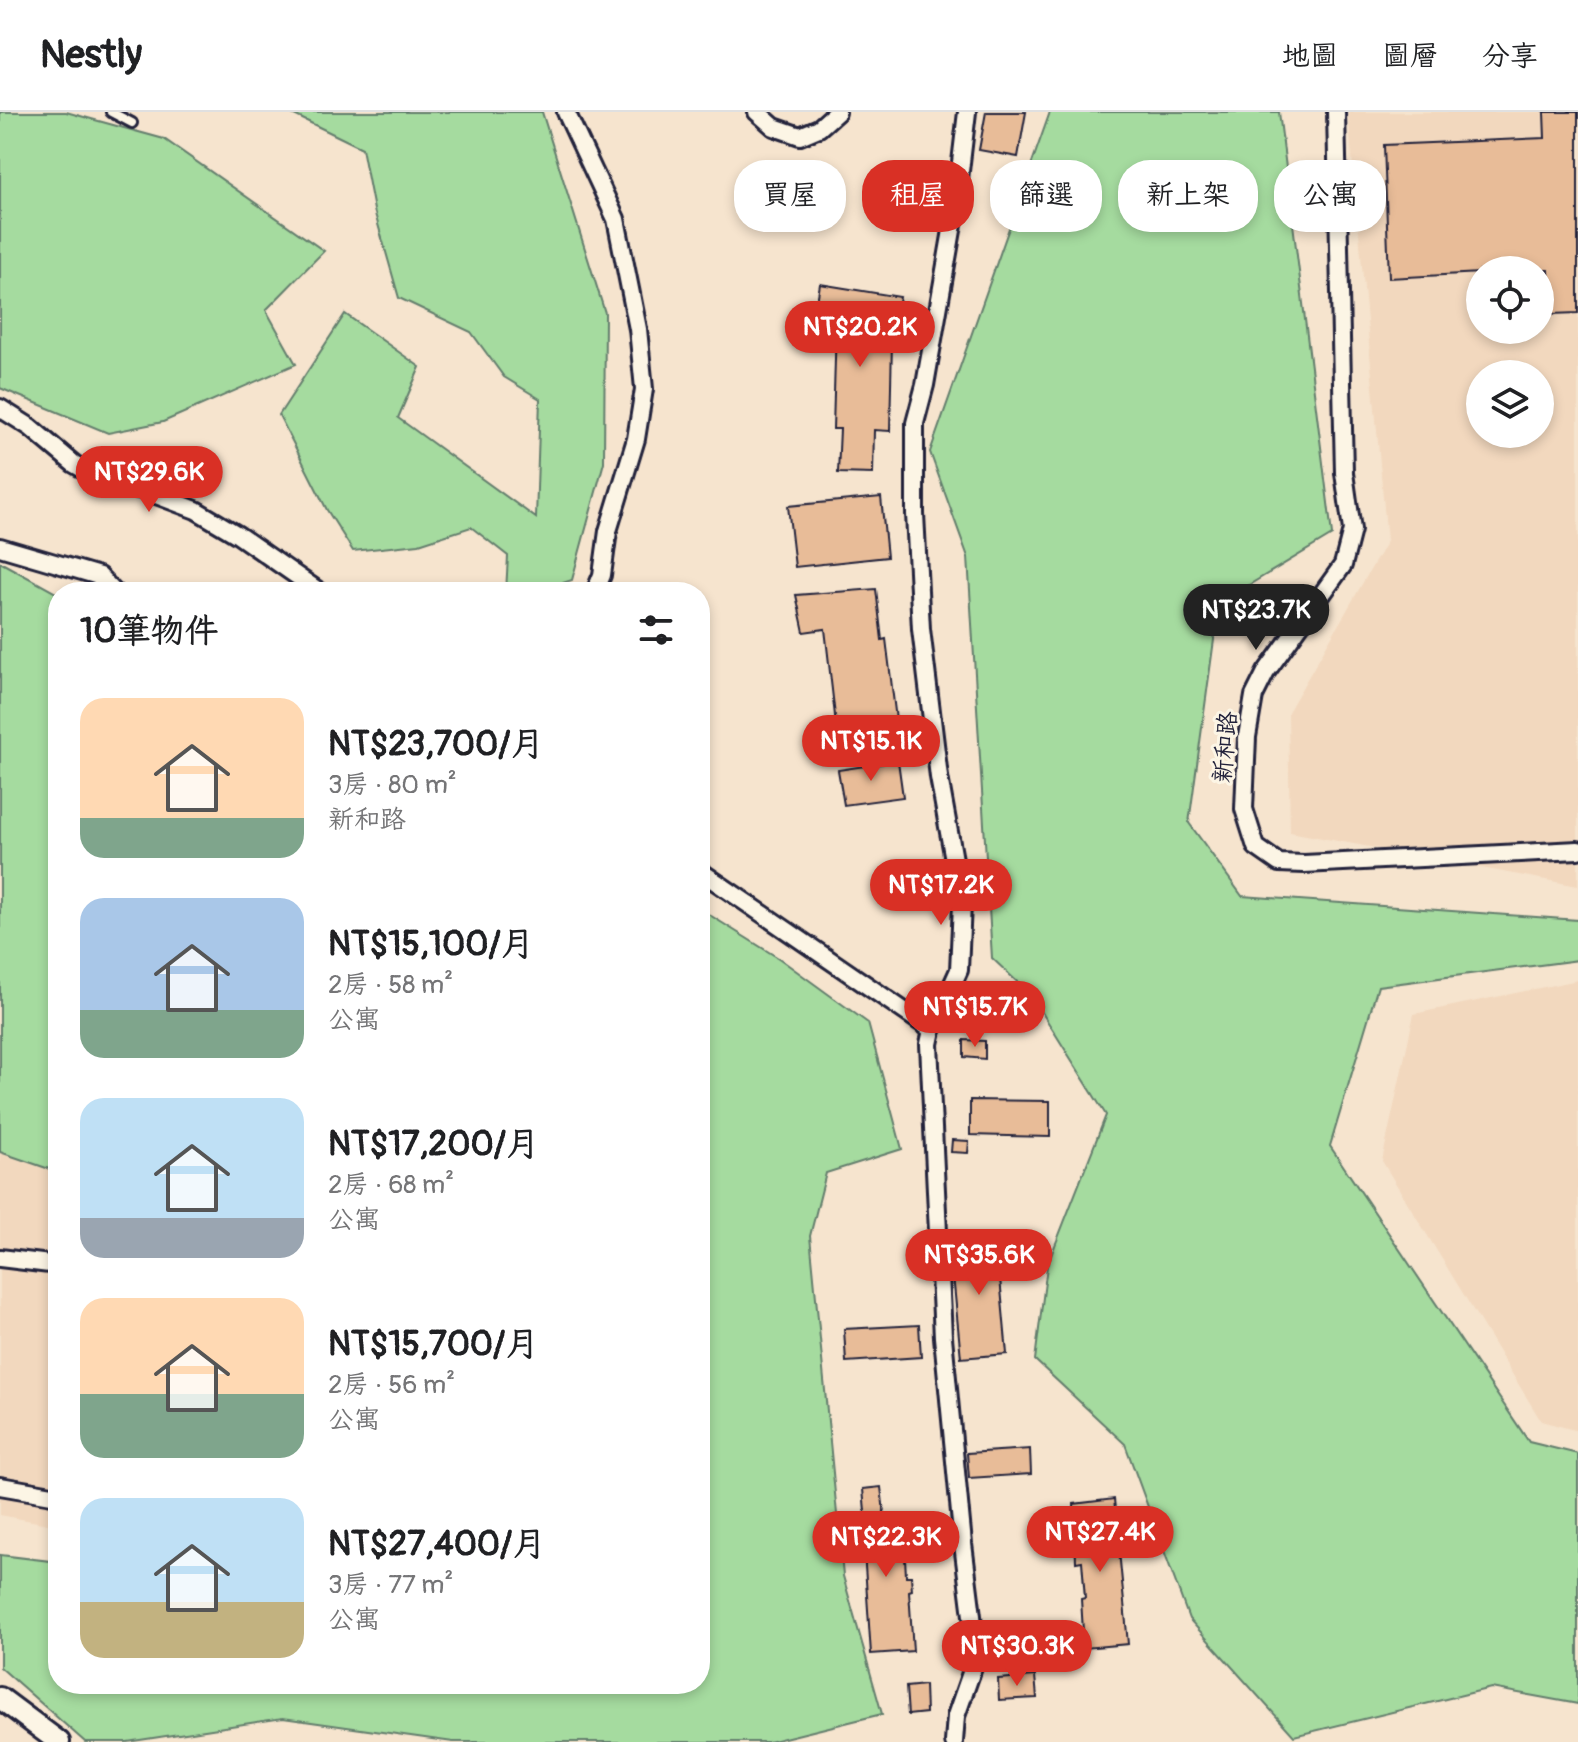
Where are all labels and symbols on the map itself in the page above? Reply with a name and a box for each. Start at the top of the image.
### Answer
pin: NT$20.2K [777,301,943,369]
pin: NT$29.6K [66,446,232,514]
pin: NT$23.7K [1173,584,1339,652]
street label: 新和路 [1208,710,1243,784]
pin: NT$15.1K [788,715,954,783]
pin: NT$17.2K [858,859,1024,927]
pin: NT$15.7K [892,981,1058,1049]
pin: NT$35.6K [896,1229,1062,1297]
pin: NT$27.4K [1017,1506,1183,1574]
pin: NT$22.3K [803,1511,969,1579]
pin: NT$30.3K [934,1620,1100,1688]

